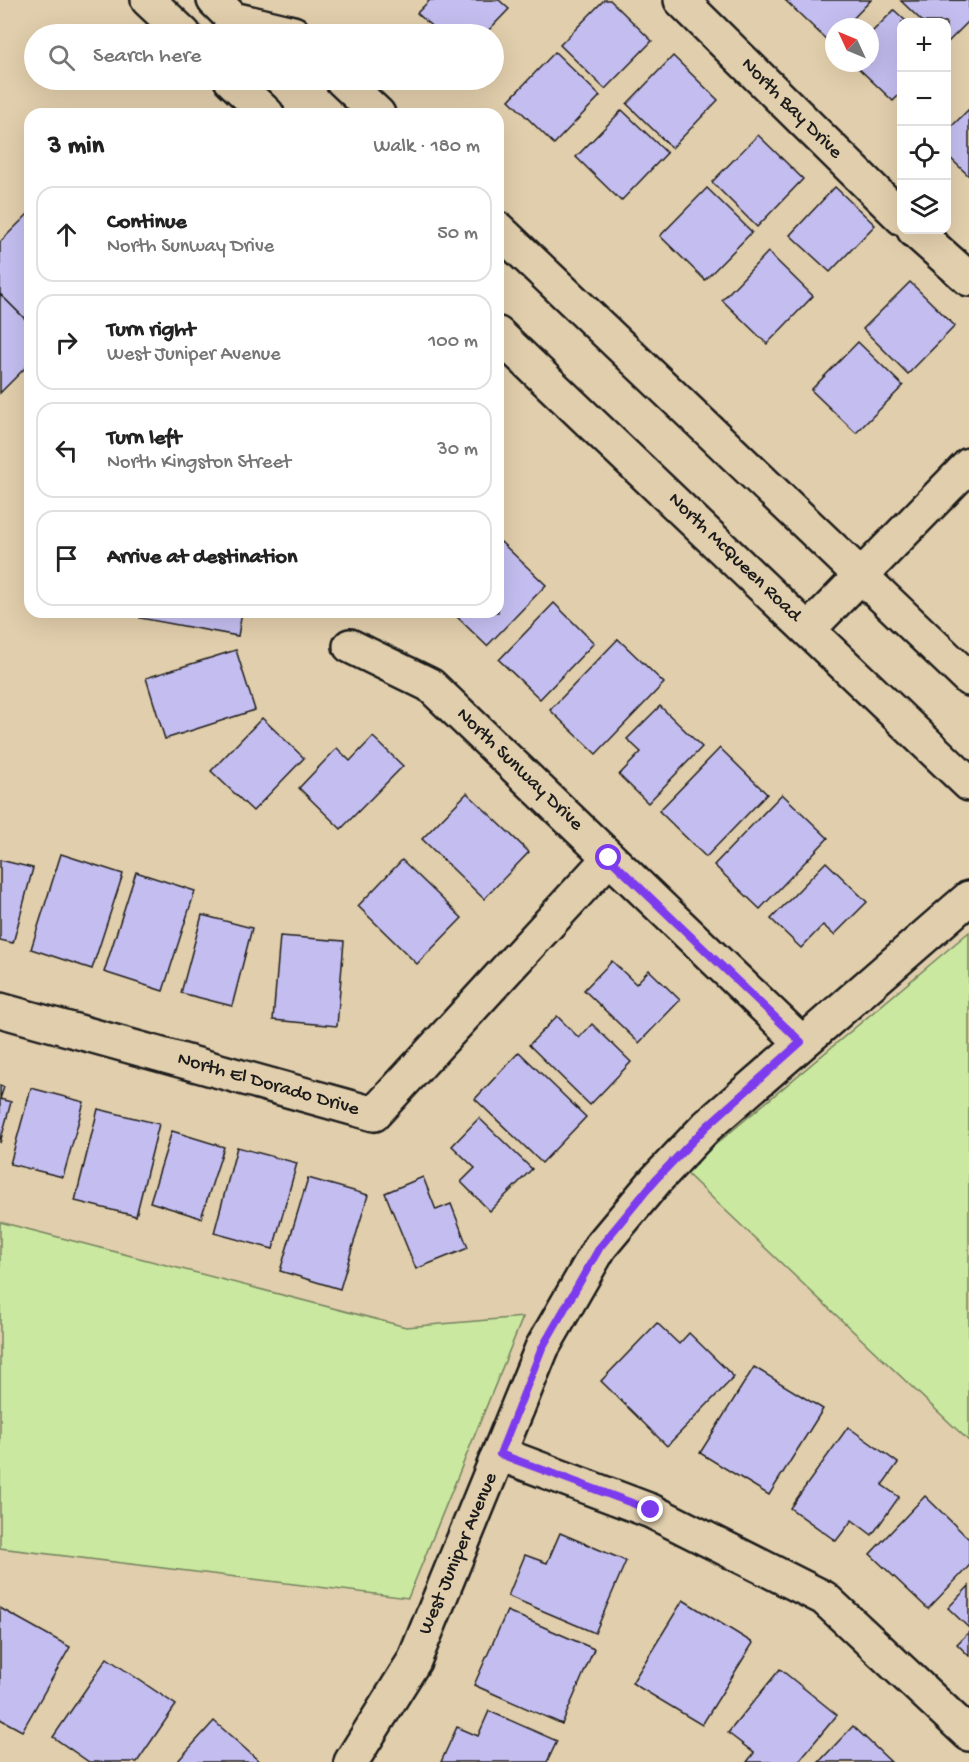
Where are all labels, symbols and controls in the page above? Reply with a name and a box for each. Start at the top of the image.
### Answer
north arrow [825,18,879,72]
map controls [897,18,951,234]
button: + [897,18,951,72]
search box [24,24,504,90]
icon: search [45,41,78,74]
text: Search here [93,44,201,70]
street label: North Bay Drive [736,54,847,165]
button: − [897,72,951,126]
button: locate [897,126,951,180]
text: 3 min [48,132,104,163]
text: Walk · 180 m [373,136,480,159]
button: layers [897,180,951,234]
text: Continue [107,210,187,236]
icon: ahead [50,218,83,251]
text: 50 m [437,223,478,246]
text: North Sunway Drive [107,236,274,259]
text: Turn right [107,318,195,344]
icon: right [50,326,83,359]
text: 100 m [428,331,478,354]
text: West Juniper Avenue [107,344,281,367]
text: Turn left [107,426,181,452]
icon: left [50,434,83,467]
text: 30 m [437,439,478,462]
text: North Kingston Street [107,452,291,475]
street label: North McQueen Road [663,489,807,629]
icon: arrive [50,542,83,575]
text: Arrive at destination [107,545,297,571]
street label: North Sunway Drive [451,704,588,837]
route start [595,844,621,870]
street label: North El Dorado Drive [175,1048,362,1122]
street label: West Juniper Avenue [415,1469,504,1638]
route end [637,1496,663,1522]

